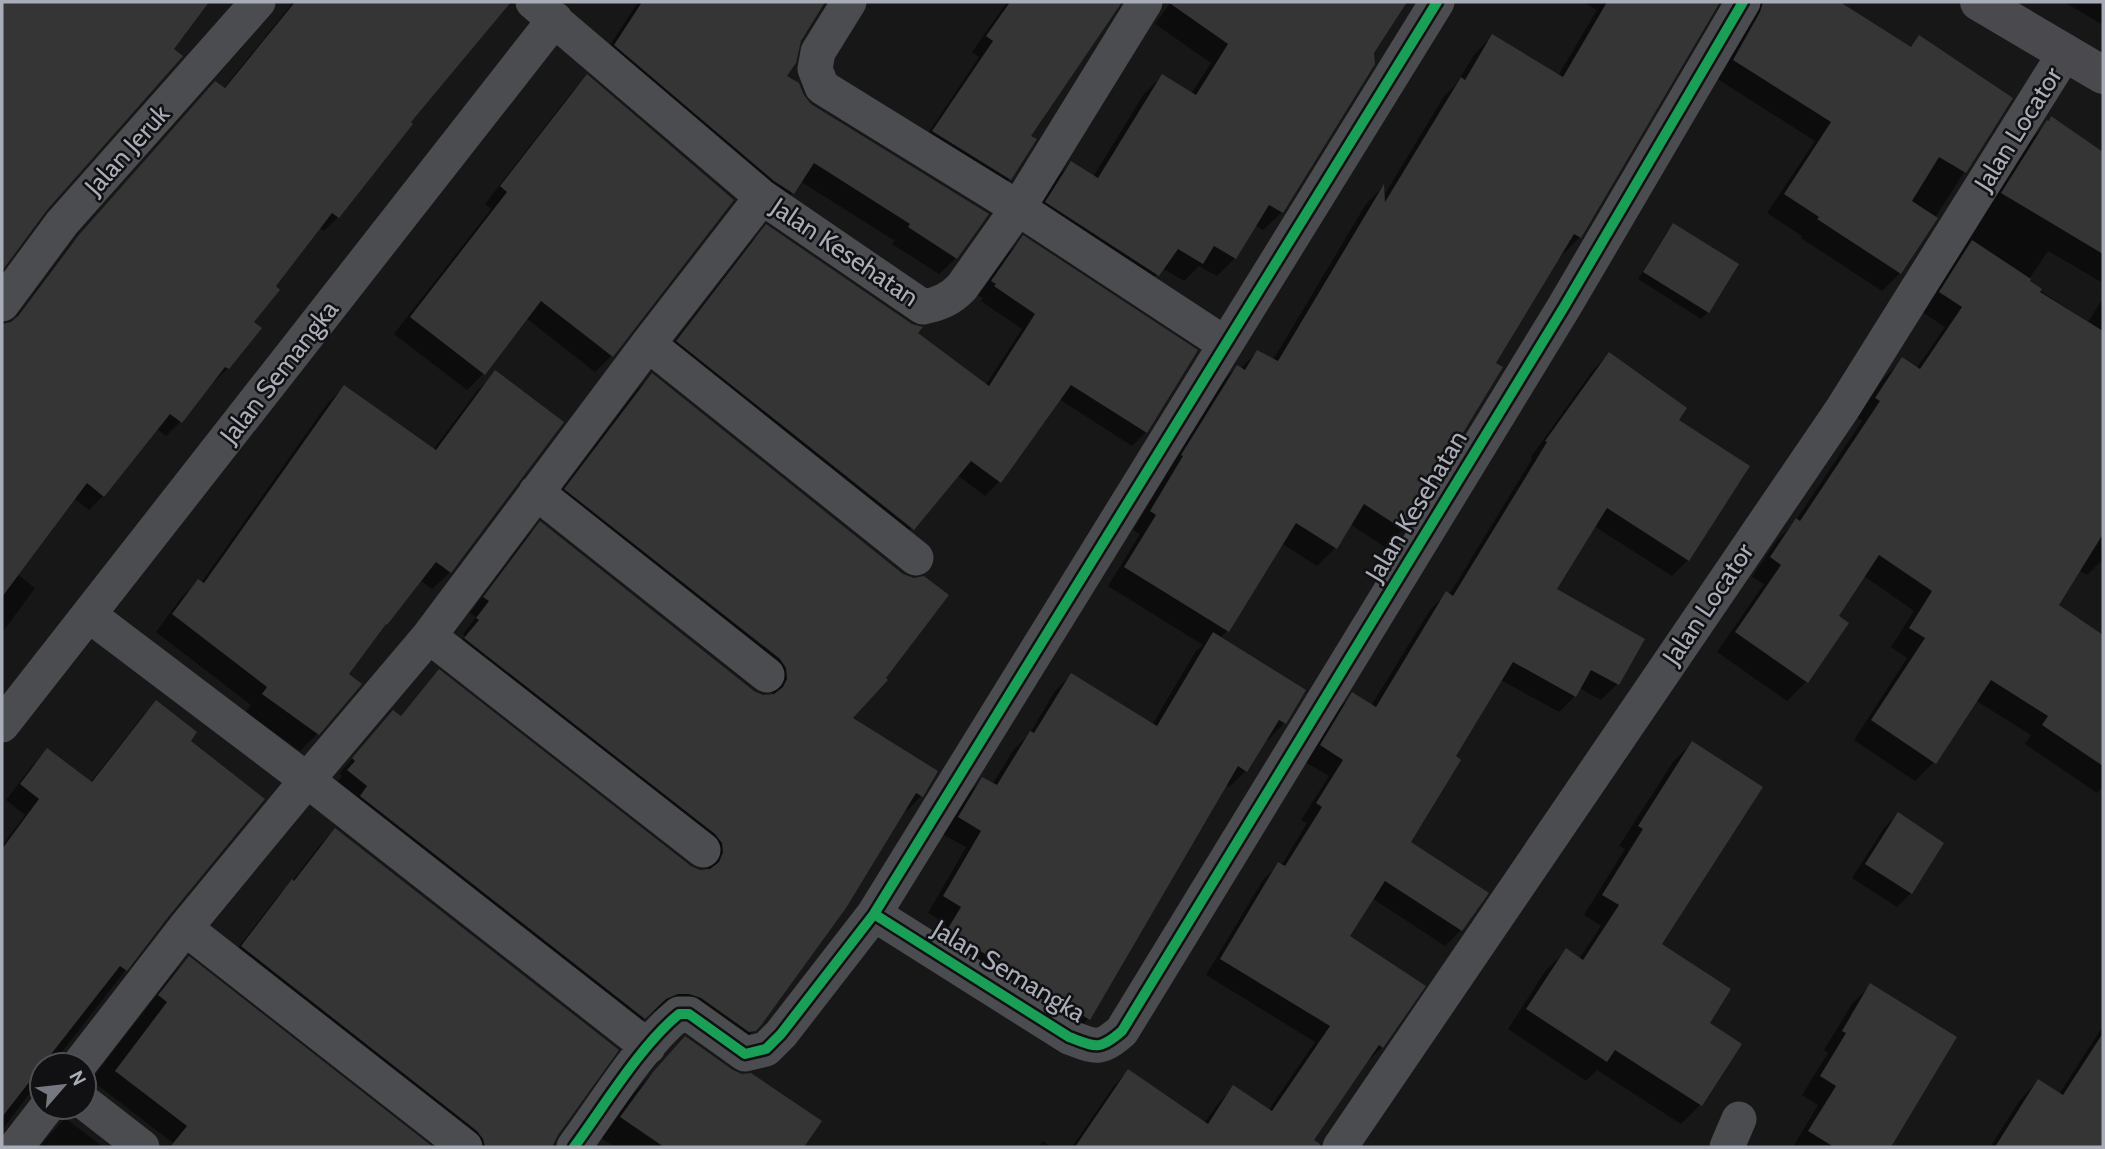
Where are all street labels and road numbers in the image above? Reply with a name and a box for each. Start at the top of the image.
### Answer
street label: Jalan Locator [1967,60,2069,198]
street label: Jalan Jeruk [77,98,176,203]
street label: Jalan Kesehatan [764,190,925,313]
street label: Jalan Semangka [212,294,345,451]
street label: Jalan Kesehatan [1358,424,1474,588]
street label: Jalan Locator [1655,536,1761,672]
street label: Jalan Semangka [926,912,1092,1030]

